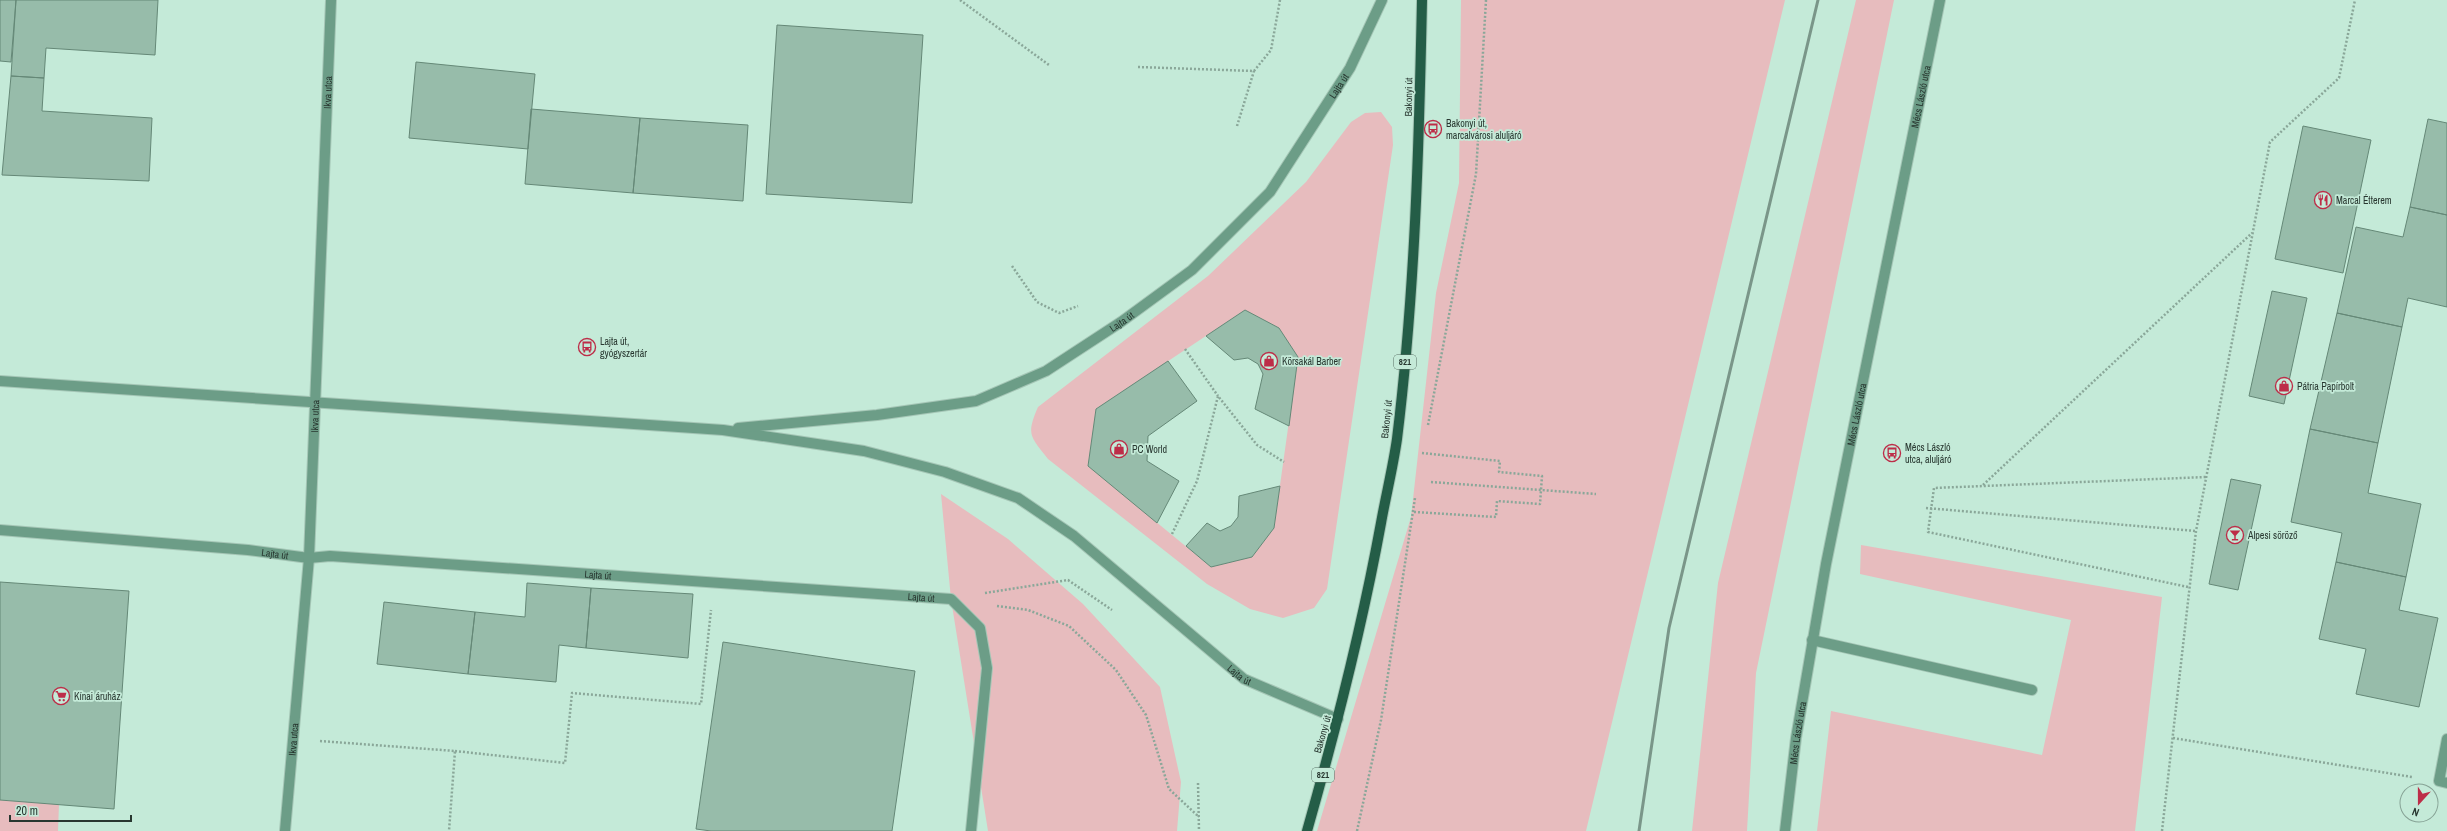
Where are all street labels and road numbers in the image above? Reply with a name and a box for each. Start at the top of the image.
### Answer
street label: Mécs László utca [1908,64,1934,129]
street label: Lajta út [1326,71,1352,101]
street label: Ikva utca [321,75,335,109]
street label: Bakonyi út [1402,77,1415,116]
street label: Lajta út [1107,308,1137,335]
road number: 821 [1394,355,1416,369]
street label: Mécs László utca [1844,382,1870,447]
street label: Bakonyi út [1378,398,1395,439]
street label: Ikva utca [308,399,322,433]
street label: Lajta út [261,546,290,562]
street label: Lajta út [584,568,612,583]
street label: Lajta út [907,590,936,605]
street label: Lajta út [1224,662,1254,689]
street label: Mécs László utca [1787,700,1809,765]
street label: Bakonyi út [1311,713,1334,755]
street label: Ikva utca [286,722,302,756]
road number: 821 [1312,768,1334,782]

